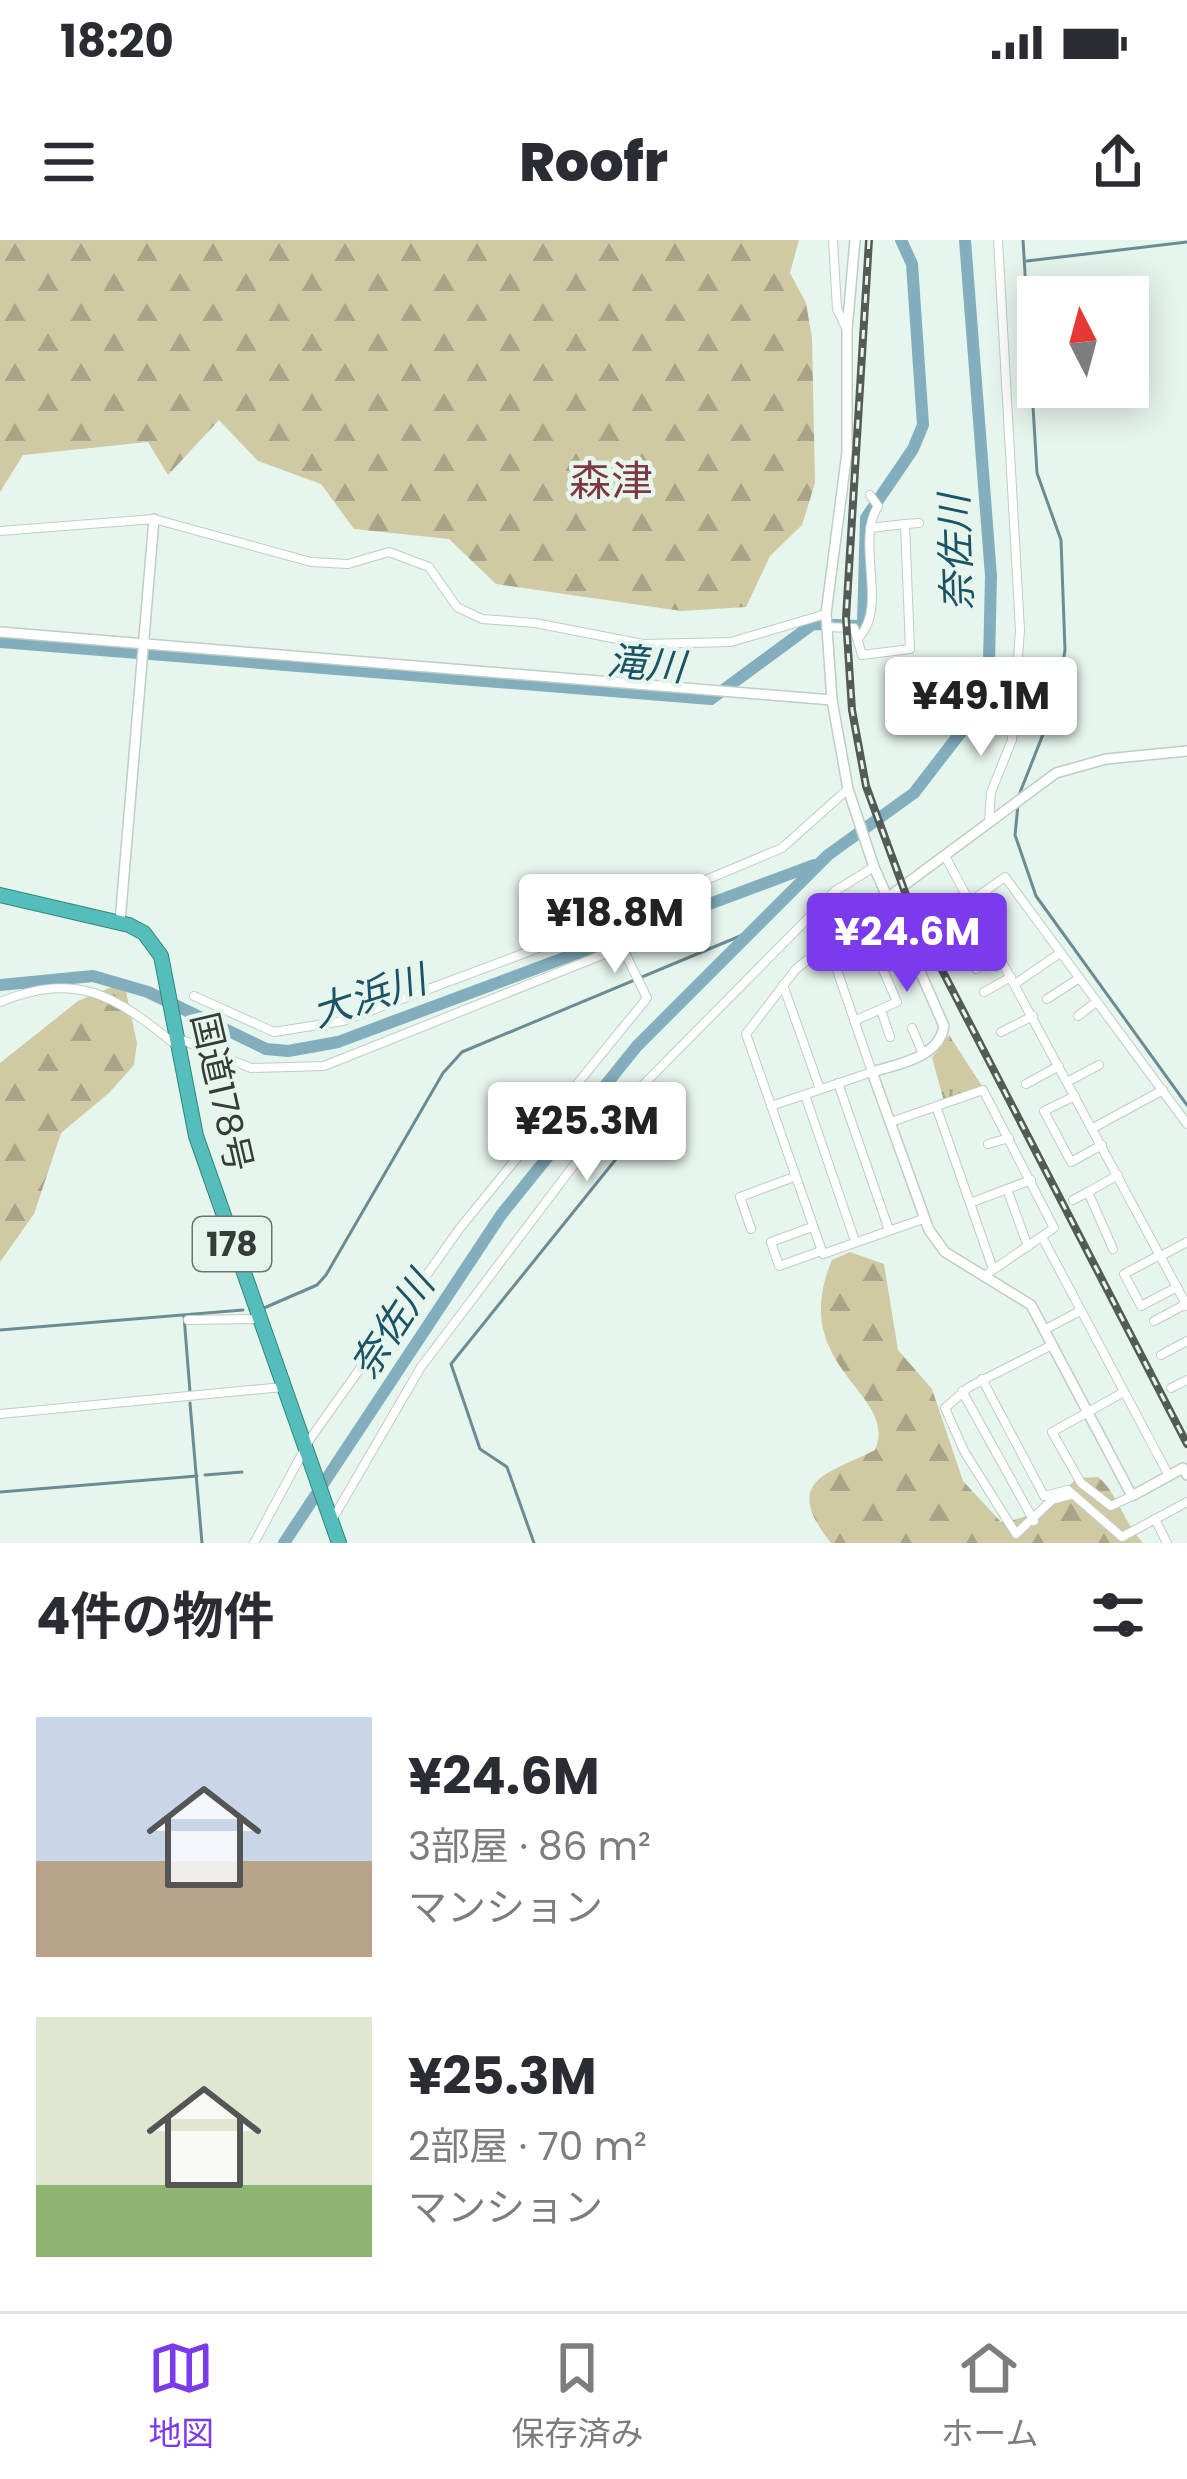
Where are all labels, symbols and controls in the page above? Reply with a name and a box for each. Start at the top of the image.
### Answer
text: 18:20 [60,10,174,73]
text: Roofr [519,124,668,200]
icon: menu [36,129,102,195]
icon: share [1085,129,1151,195]
north arrow [1017,276,1149,408]
map controls [1017,276,1149,408]
district label: 森津 [569,452,653,511]
water label: 奈佐川 [926,490,986,612]
water label: 滝川 [605,633,691,695]
pin: ¥49.1M [883,657,1079,759]
text: ¥49.1M [912,668,1050,723]
pin: ¥18.8M [517,874,713,976]
text: ¥18.8M [546,885,684,940]
pin: ¥24.6M [809,893,1005,995]
text: ¥24.6M [834,904,980,959]
water label: 大浜川 [305,951,437,1040]
street label: 国道178号 [179,1007,265,1177]
pin: ¥25.3M [489,1082,685,1184]
text: ¥25.3M [515,1093,659,1148]
road number: 178 [193,1217,271,1271]
water label: 奈佐川 [337,1258,449,1389]
text: 4件の物件 [36,1580,275,1652]
icon: filters [1085,1582,1151,1648]
text: ¥24.6M [408,1740,600,1812]
icon: home [132,1765,276,1909]
text: 3部屋 · 86 m² [408,1819,651,1874]
text: マンション [408,1880,603,1935]
text: ¥25.3M [408,2040,597,2112]
icon: home [132,2065,276,2209]
text: 2部屋 · 70 m² [408,2119,647,2174]
text: マンション [408,2180,603,2235]
tab: 地図 [148,2335,214,2459]
tab: 保存済み [511,2335,643,2459]
tab: ホーム [940,2335,1038,2459]

